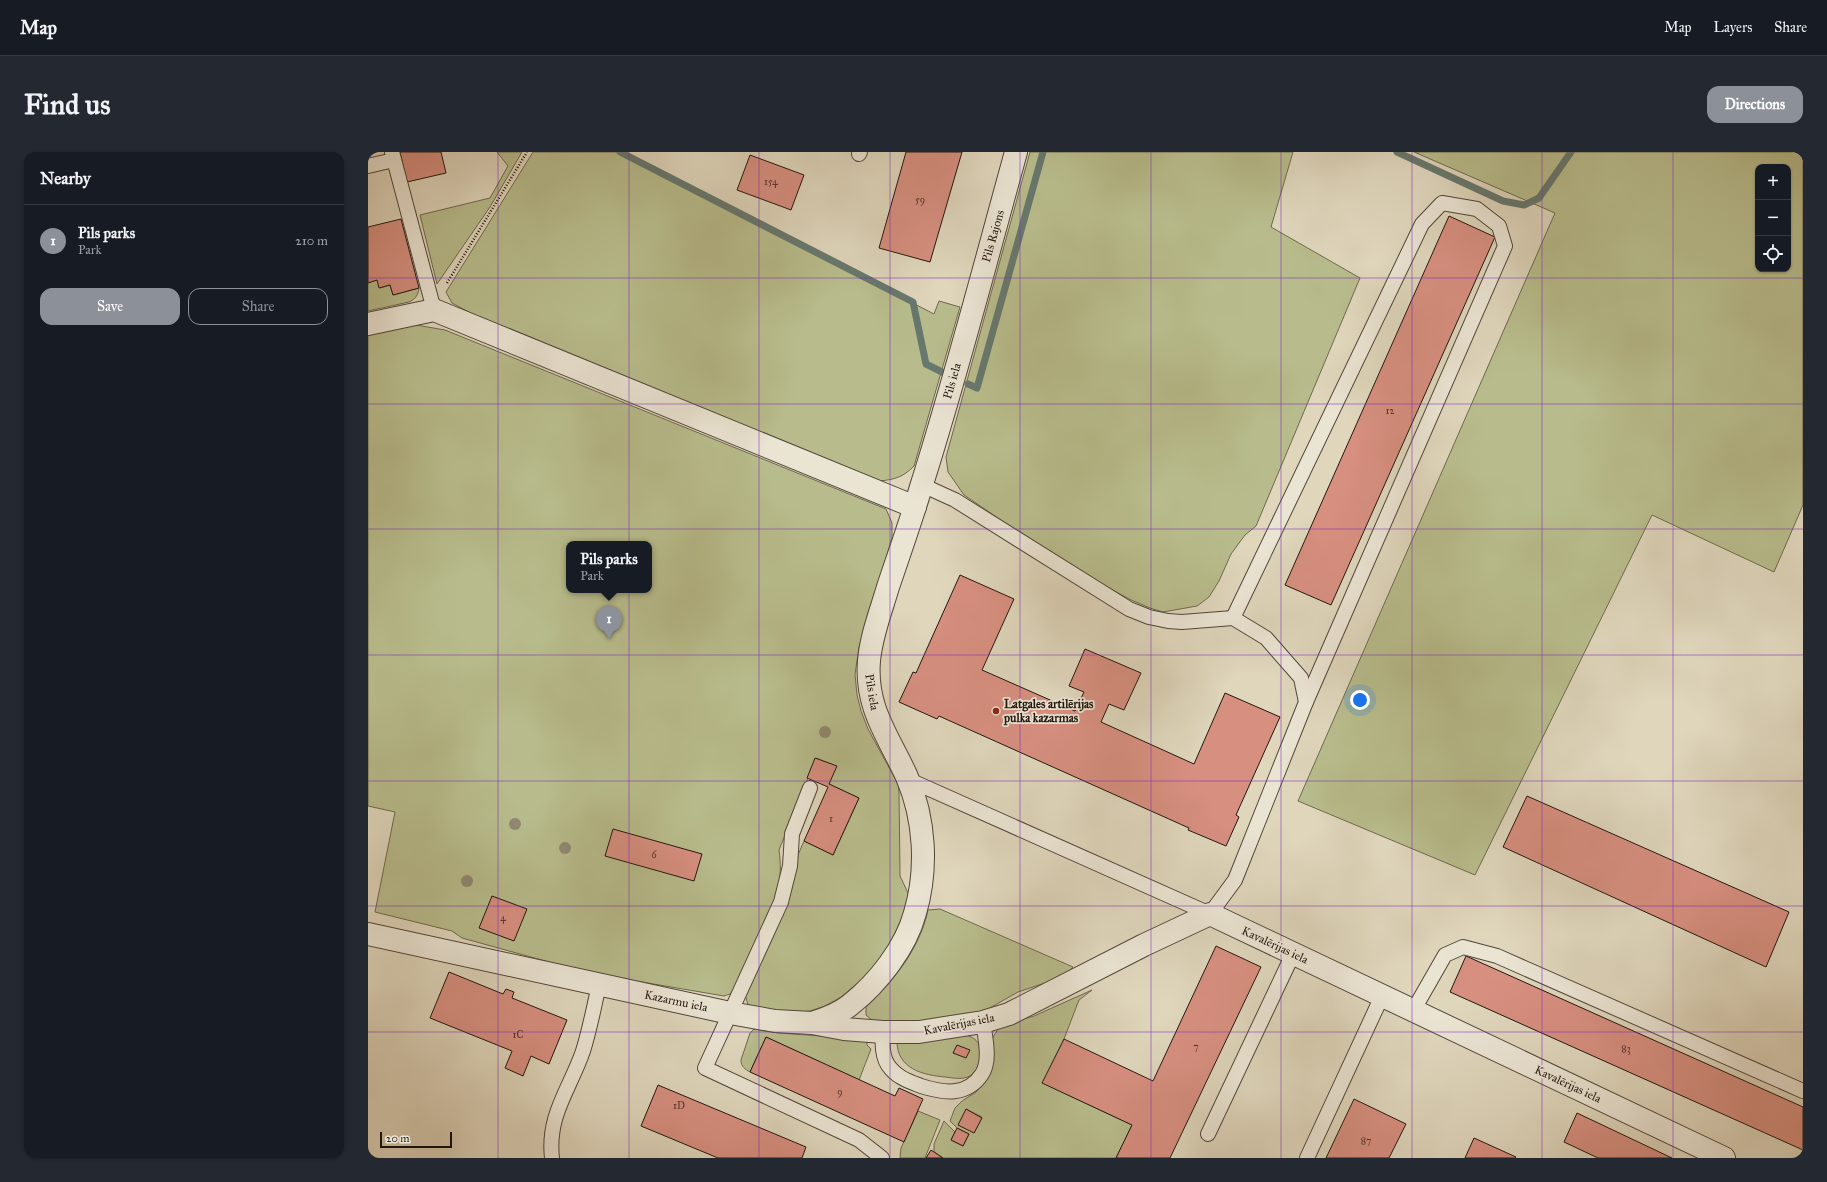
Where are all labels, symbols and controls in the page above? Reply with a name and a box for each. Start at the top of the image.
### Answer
text: Map [20,16,57,39]
text: Map [1664,19,1692,36]
text: Layers [1714,19,1752,36]
text: Share [1774,19,1807,36]
button: Directions [1707,86,1803,123]
text: Find us [24,87,110,122]
map controls [1755,164,1791,272]
button: + [1755,164,1791,200]
text: Nearby [40,168,91,189]
house number: 154 [764,176,778,188]
house number: 59 [915,194,925,206]
button: − [1755,200,1791,236]
street label: Pils Rajons [979,208,1007,264]
text: Pils parks [78,224,135,242]
text: 1 [50,233,56,249]
text: 210 m [295,233,328,249]
button: locate [1755,236,1791,272]
text: Park [78,242,102,258]
button: Save [40,288,180,325]
button: Share [188,288,328,325]
street label: Pils iela [940,360,964,401]
house number: 12 [1386,405,1395,417]
popup [566,541,652,593]
text: Pils parks [580,550,638,568]
text: Park [580,568,604,584]
pin: 1 [596,606,622,639]
street label: Pils iela [862,673,882,712]
your location [1350,690,1370,710]
place label: Latgales artilērijas pulka kazarmas [1003,697,1094,726]
marker: Latgales artilērijas pulka kazarmas [991,706,1001,716]
house number: 1 [829,813,833,825]
house number: 6 [651,849,657,861]
house number: 4 [500,912,506,924]
street label: Kavalērijas iela [1240,923,1311,967]
street label: Kazarmu iela [643,987,710,1015]
street label: Kavalērijas iela [922,1010,996,1038]
house number: 1C [513,1029,524,1041]
house number: 7 [1193,1041,1199,1053]
house number: 83 [1621,1043,1631,1055]
street label: Kavalērijas iela [1533,1062,1604,1106]
house number: 9 [837,1086,843,1098]
house number: 1D [673,1100,685,1112]
scale bar [380,1130,452,1149]
text: 20 m [386,1132,409,1145]
house number: 87 [1361,1135,1371,1147]

